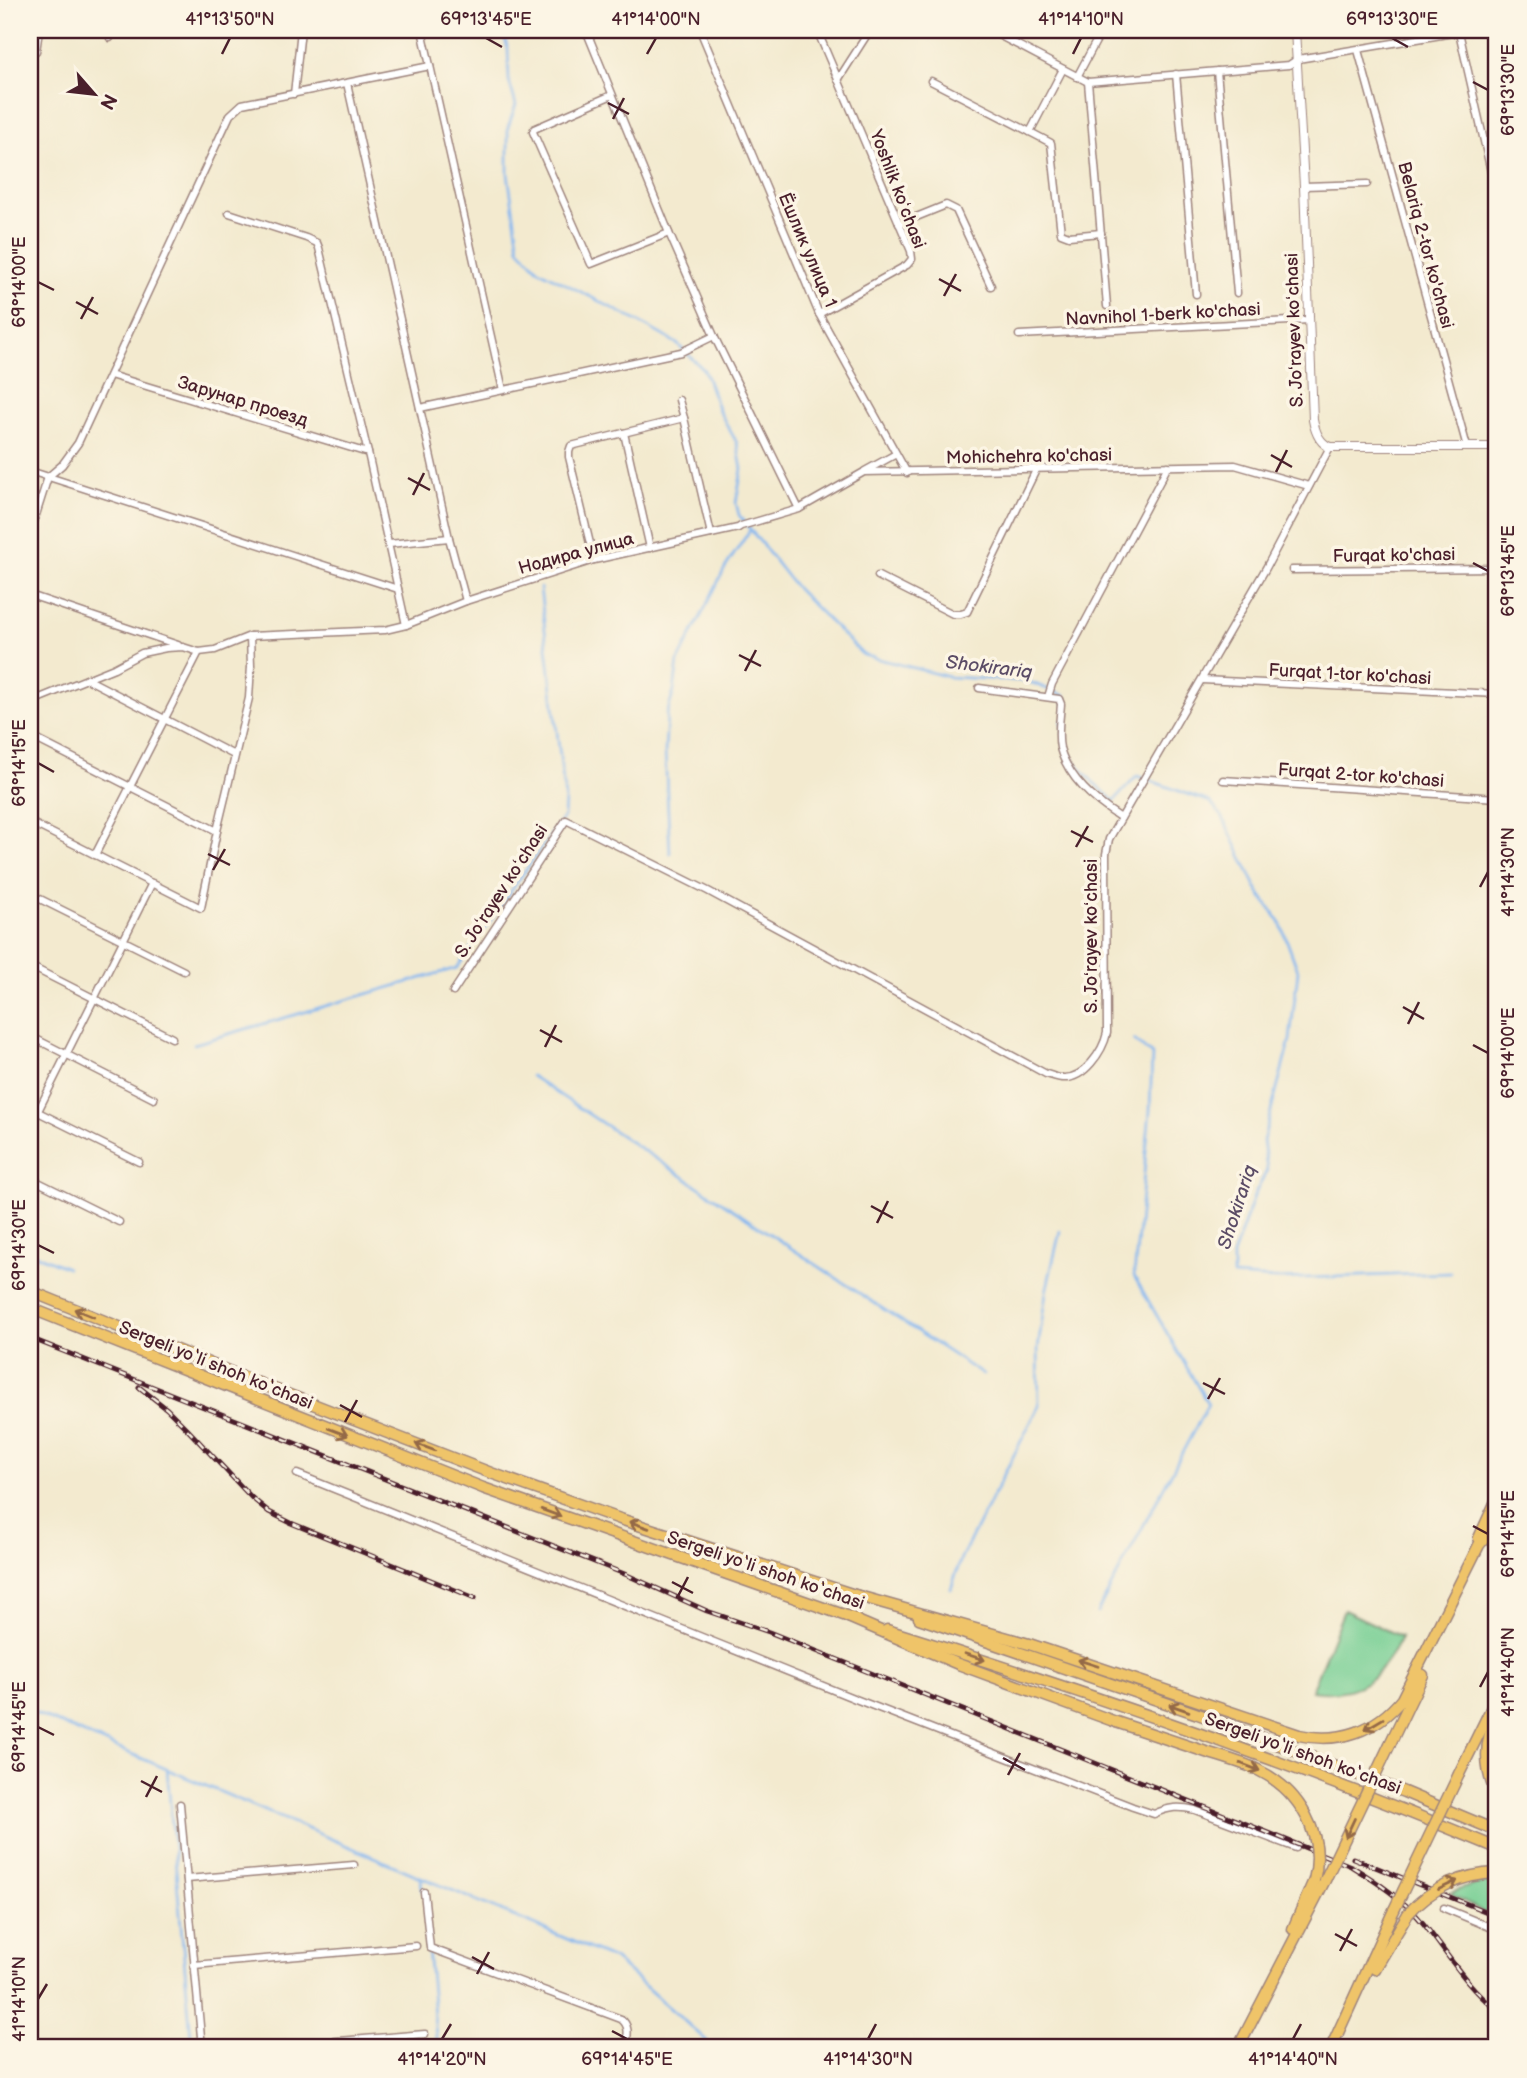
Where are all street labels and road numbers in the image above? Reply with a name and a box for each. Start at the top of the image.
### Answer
street label: Yoshlik koʻchasi [865,126,930,252]
street label: Belariq 2-tor ko'chasi [1393,159,1458,331]
street label: Ёшлик улица 1 [774,189,842,311]
street label: S. Joʻrayev koʻchasi [1281,253,1308,407]
street label: Navnihol 1-berk ko'chasi [1065,299,1261,330]
street label: Зарунар проезд [175,372,311,431]
street label: Mohichehra ko'chasi [946,445,1112,468]
street label: Нодира улица [516,528,637,579]
street label: Furqat ko'chasi [1332,544,1456,567]
street label: Furqat 1-tor ko'chasi [1268,660,1432,689]
street label: Furqat 2-tor ko'chasi [1277,759,1445,792]
street label: S. Joʻrayev koʻchasi [451,821,552,962]
street label: S. Joʻrayev koʻchasi [1081,859,1102,1013]
street label: Sergeli yo‘li shoh ko‘chasi [116,1317,316,1414]
street label: Sergeli yo‘li shoh ko‘chasi [664,1527,867,1614]
street label: Sergeli yo‘li shoh ko‘chasi [1202,1708,1404,1799]

